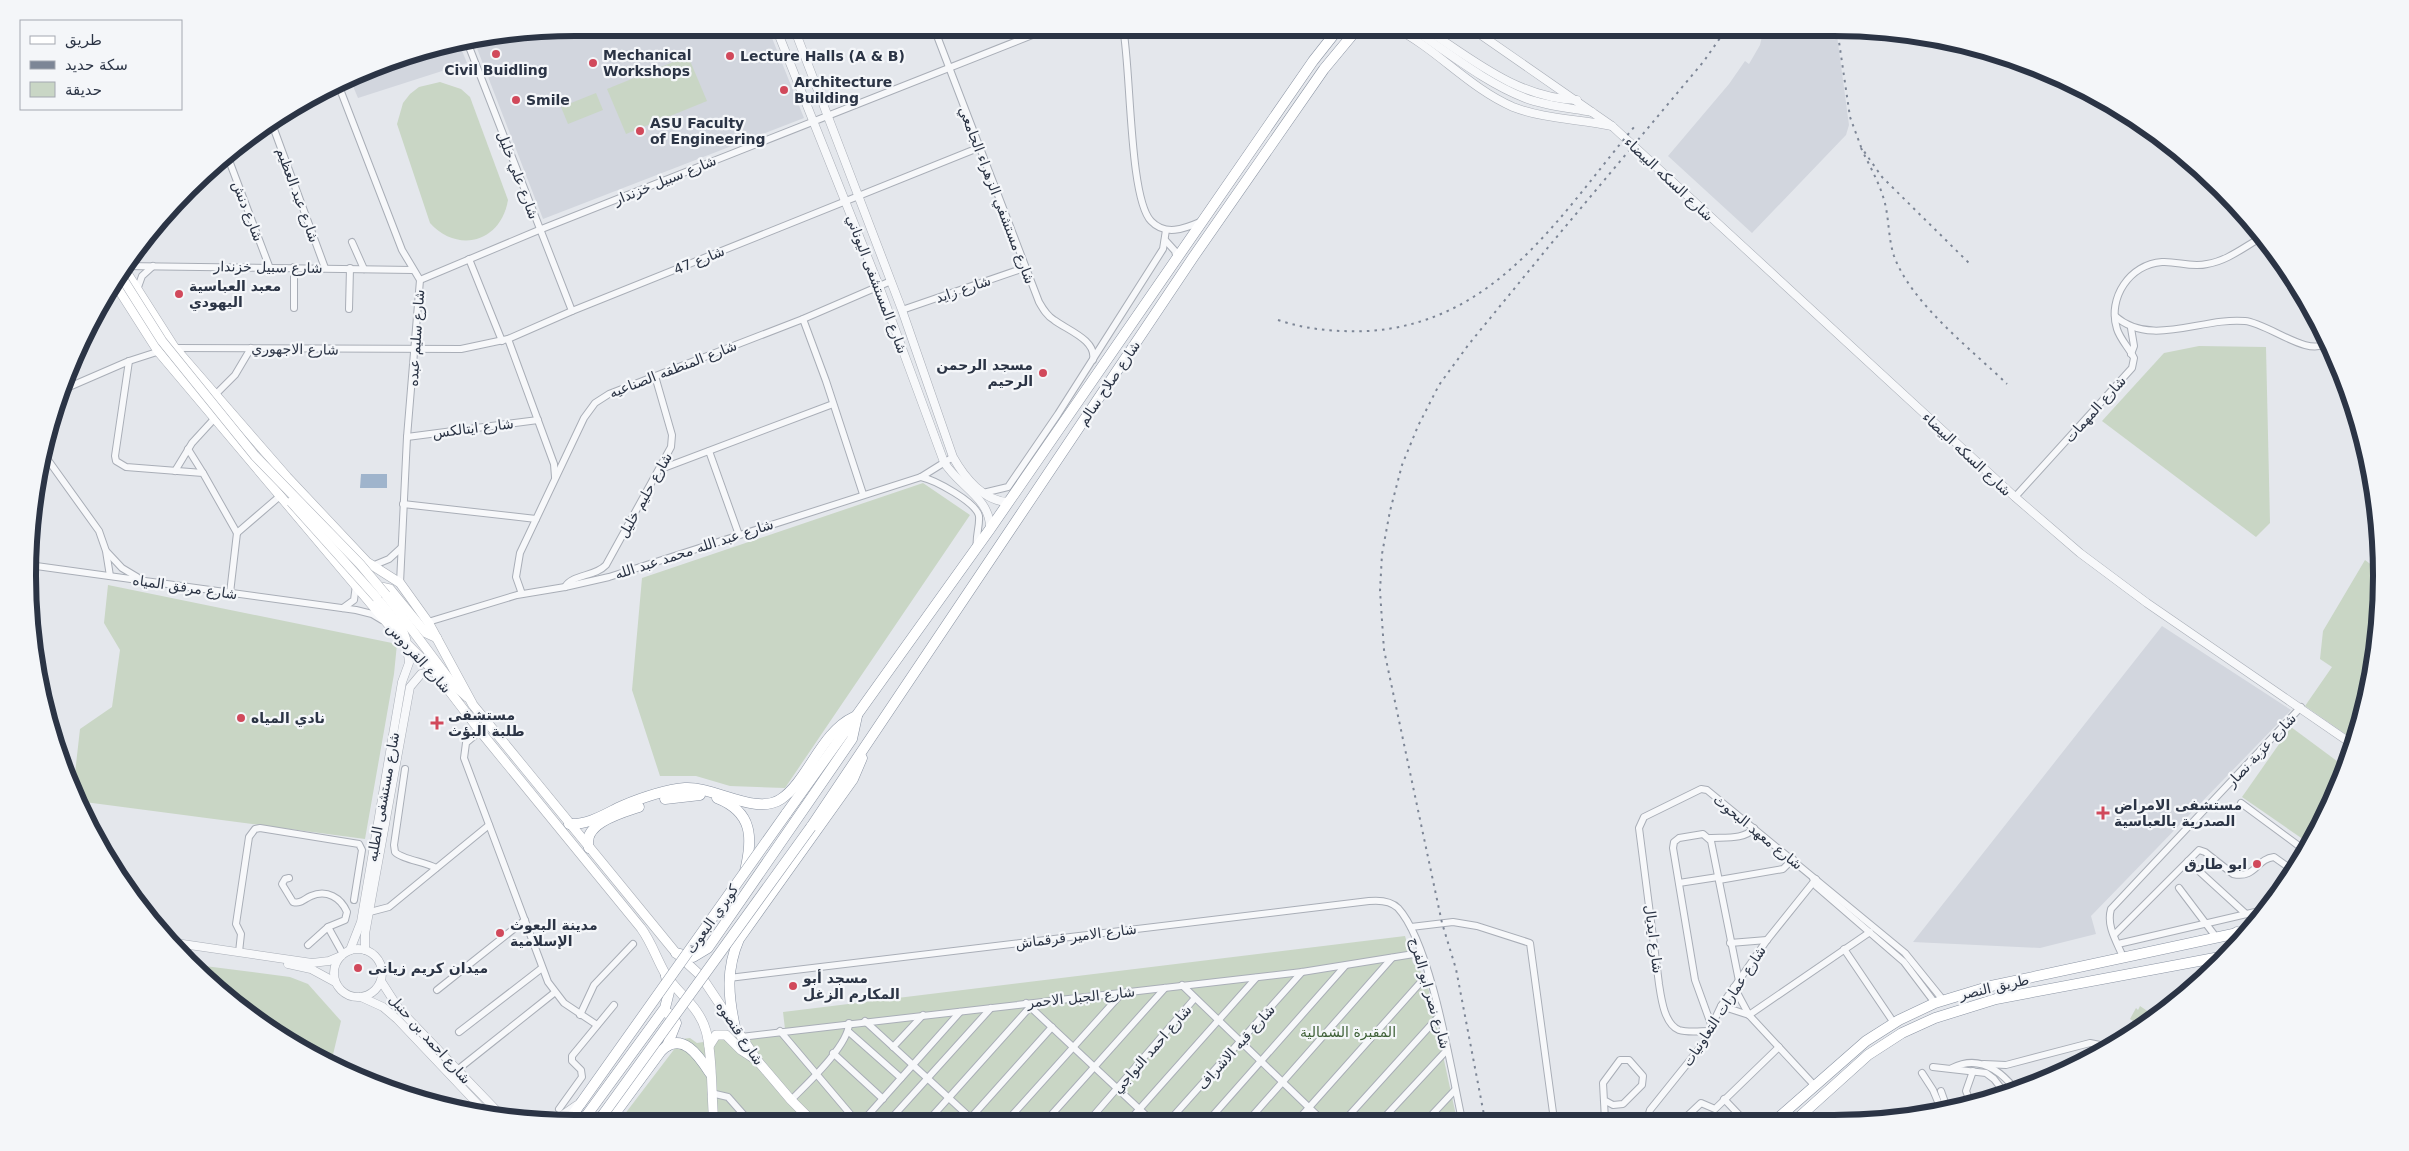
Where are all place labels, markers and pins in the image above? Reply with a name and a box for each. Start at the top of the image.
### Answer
place label: Mechanical Workshops [603,47,691,79]
marker: Civil Buidling [490,48,502,60]
place label: Lecture Halls (A & B) [740,48,905,64]
marker: Lecture Halls (A & B) [724,50,736,62]
marker: Mechanical Workshops [587,57,599,69]
place label: Civil Buidling [444,62,548,78]
place label: Architecture Building [794,74,892,106]
marker: Architecture Building [778,84,790,96]
place label: Smile [526,92,570,108]
marker: Smile [510,94,522,106]
place label: ASU Faculty of Engineering [650,115,766,147]
marker: ASU Faculty of Engineering [634,125,646,137]
place label: معبد العباسية اليهودي [189,278,281,312]
marker: معبد العباسية اليهودي [173,288,185,300]
place label: مسجد الرحمن الرحيم [936,357,1033,390]
marker: مسجد الرحمن الرحيم [1037,367,1049,379]
place label: مستشفى طلبة البؤث [448,707,525,740]
place label: نادي المياه [251,710,325,728]
marker: نادي المياه [235,712,247,724]
marker: مستشفى طلبة البؤث [430,716,444,730]
place label: مستشفى الامراض الصدرية بالعباسية [2114,797,2242,829]
marker: مستشفى الامراض الصدرية بالعباسية [2096,806,2110,820]
place label: ابو طارق [2184,856,2247,873]
marker: ابو طارق [2251,858,2263,870]
place label: مدينة البعوث الإسلامية [510,917,598,950]
marker: مدينة البعوث الإسلامية [494,927,506,939]
place label: ميدان كريم زيانى [368,960,488,977]
marker: ميدان كريم زيانى [352,962,364,974]
place label: مسجد أبو المكارم الزغل [802,969,900,1003]
marker: مسجد أبو المكارم الزغل [787,980,799,992]

